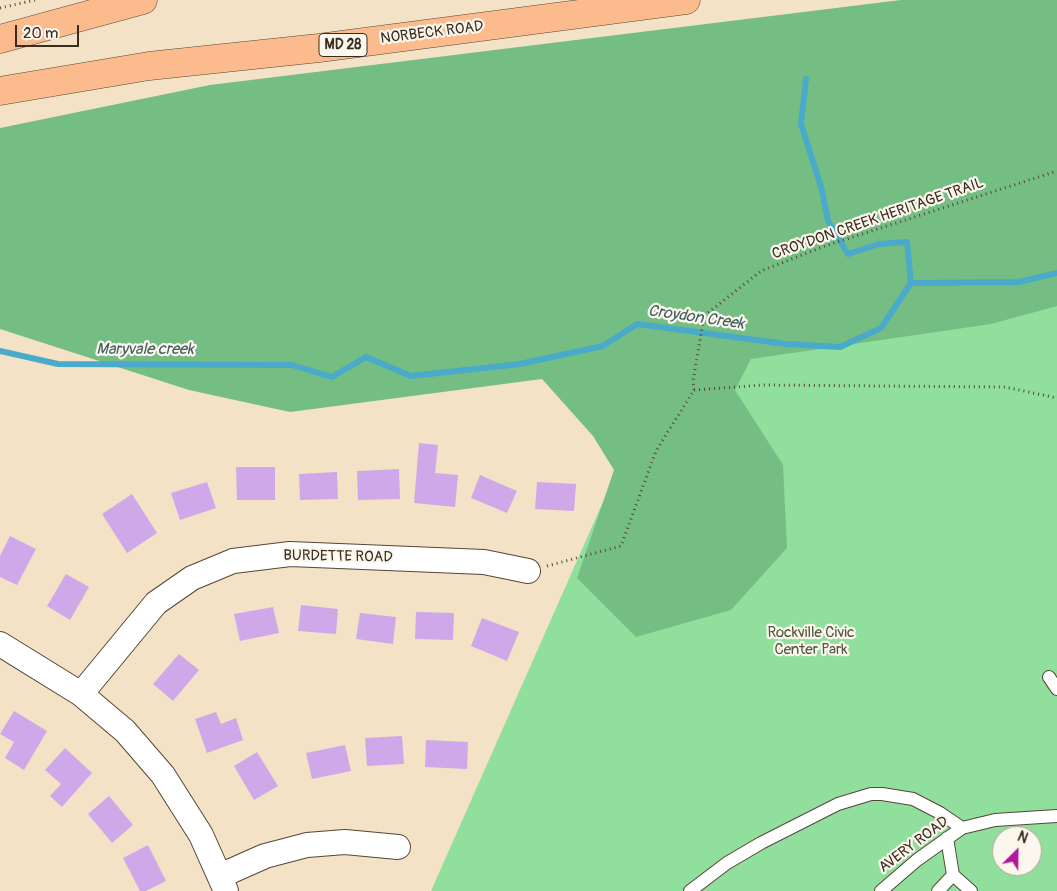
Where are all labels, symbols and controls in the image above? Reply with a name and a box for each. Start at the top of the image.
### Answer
scale bar [18,15,81,47]
street label: NORBECK ROAD [380,18,484,48]
text: 20 m [23,24,58,43]
road number: MD 28 [319,34,367,56]
street label: CROYDON CREEK HERITAGE TRAIL [770,174,986,264]
water label: Croydon Creek [647,302,745,334]
water label: Maryvale creek [96,340,194,360]
street label: BURDETTE ROAD [283,547,393,567]
park label: Rockville Civic Center Park [767,624,855,659]
street label: AVERY ROAD [876,813,952,877]
north arrow [992,826,1042,876]
text: N [1015,828,1030,847]

